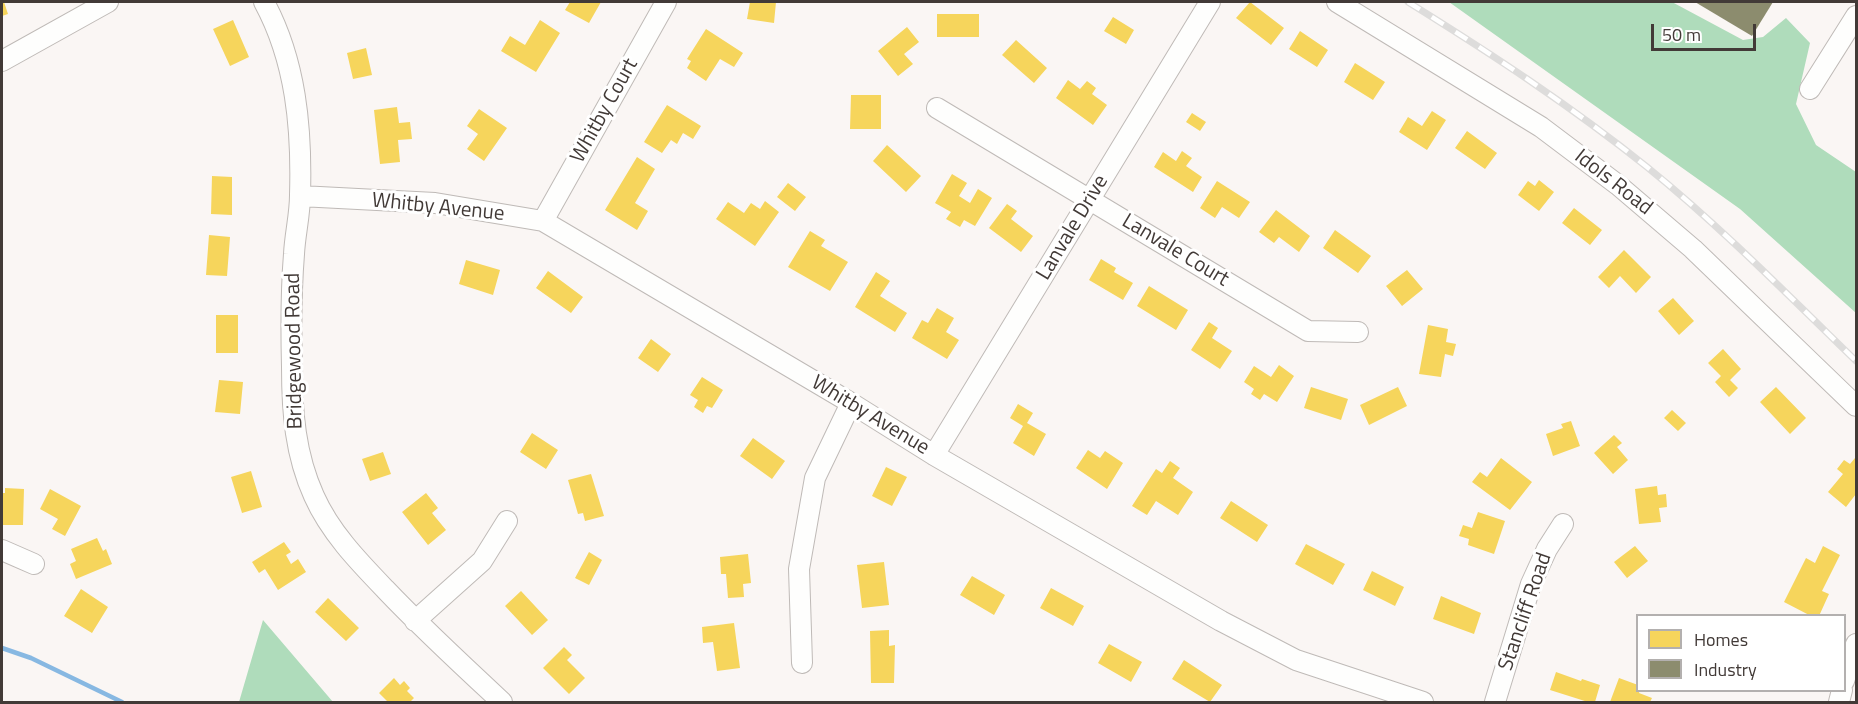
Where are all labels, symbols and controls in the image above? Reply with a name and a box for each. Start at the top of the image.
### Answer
scale bar [1654,12,1759,50]
text: 50 m [1662,21,1701,48]
street label: Whitby Court [566,54,644,168]
street label: Idols Road [1569,145,1657,221]
street label: Lanvale Drive [1032,171,1114,285]
street label: Whitby Avenue [370,189,506,227]
street label: Lanvale Court [1117,209,1233,293]
street label: Bridgewood Road [281,273,309,429]
street label: Whitby Avenue [806,371,934,461]
street label: Stancliff Road [1494,550,1558,674]
legend [1636,614,1846,692]
text: Homes [1694,626,1748,653]
text: Industry [1694,656,1757,683]

